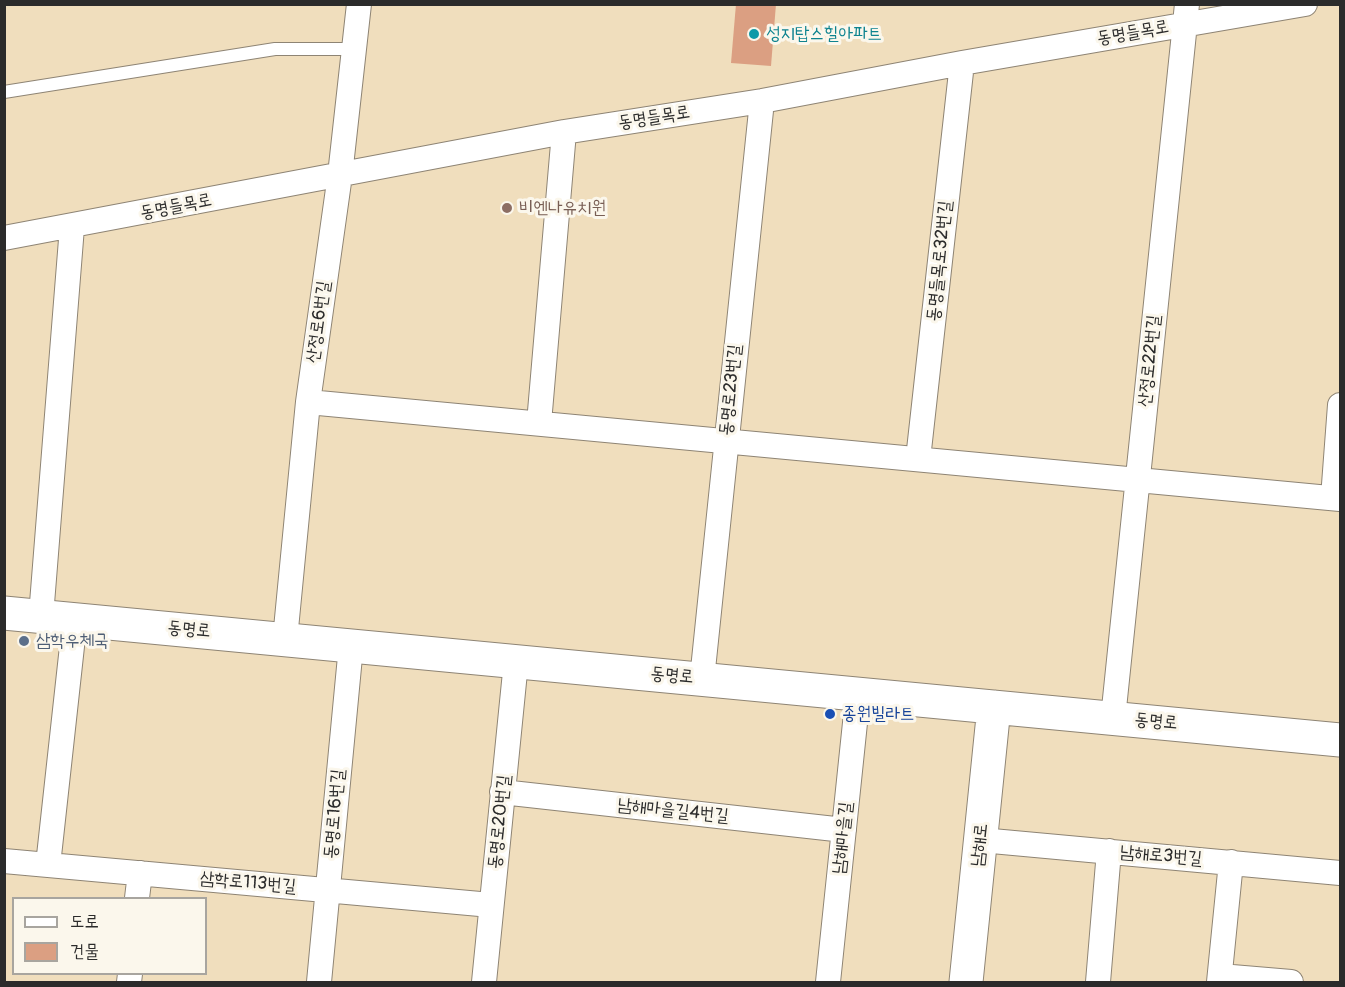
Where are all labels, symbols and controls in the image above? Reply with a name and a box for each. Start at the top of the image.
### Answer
street label: 동명들목로 [1095,16,1171,50]
place label: 성지탑스힐아파트 [766,23,882,45]
marker: 성지탑스힐아파트 [747,27,761,41]
street label: 동명들목로 [617,102,691,134]
street label: 동명들목로 [138,189,214,225]
place label: 비엔나유치원 [519,197,606,219]
street label: 동명들목로32번길 [923,199,957,323]
marker: 비엔나유치원 [500,201,514,215]
street label: 산정로6번길 [303,279,335,365]
street label: 산정로22번길 [1134,314,1166,408]
street label: 동명로23번길 [715,343,747,437]
street label: 동명로 [166,617,212,643]
place label: 삼학우체국 [36,630,108,652]
marker: 삼학우체국 [17,634,31,648]
street label: 동명로 [649,663,695,689]
place label: 종원빌라트 [842,703,914,725]
marker: 종원빌라트 [823,707,837,721]
street label: 동명로 [1133,709,1179,735]
street label: 동명로16번길 [320,768,350,860]
street label: 동명로20번길 [484,774,516,870]
street label: 남해마을길4번길 [616,794,730,828]
street label: 남해마을길 [828,801,858,875]
street label: 남해로 [967,822,993,868]
street label: 남해로3번길 [1119,842,1203,870]
street label: 삼학로113번길 [199,868,297,898]
legend [12,897,207,975]
text: 도로 [70,910,99,933]
text: 건물 [70,940,99,963]

